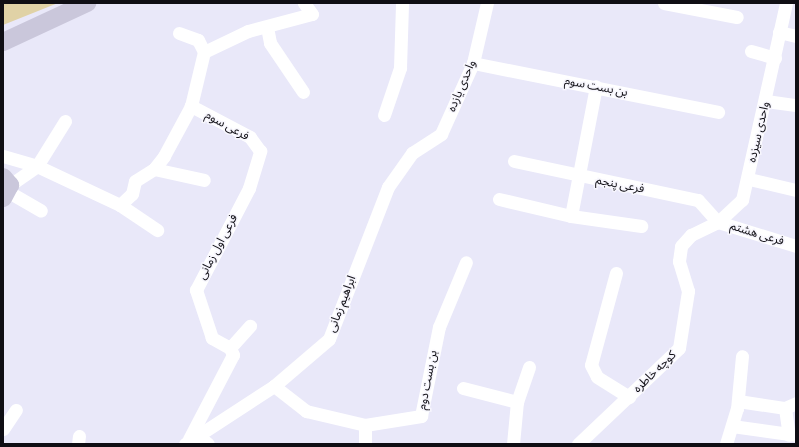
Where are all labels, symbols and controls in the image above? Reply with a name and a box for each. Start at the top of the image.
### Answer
street label: واحدی یازده [445,58,479,114]
street label: بن بست سوم [563,74,629,100]
street label: واحدی سیزده [745,100,773,164]
street label: فرعی سوم [203,108,251,144]
street label: فرعی پنجم [594,173,646,197]
street label: فرعی اول زمانی [195,212,241,282]
street label: فرعی هشتم [728,219,786,249]
street label: ابراهیم زمانی [325,274,359,334]
street label: كوچه خاطره [631,348,679,396]
street label: بن بست دوم [415,349,441,411]

